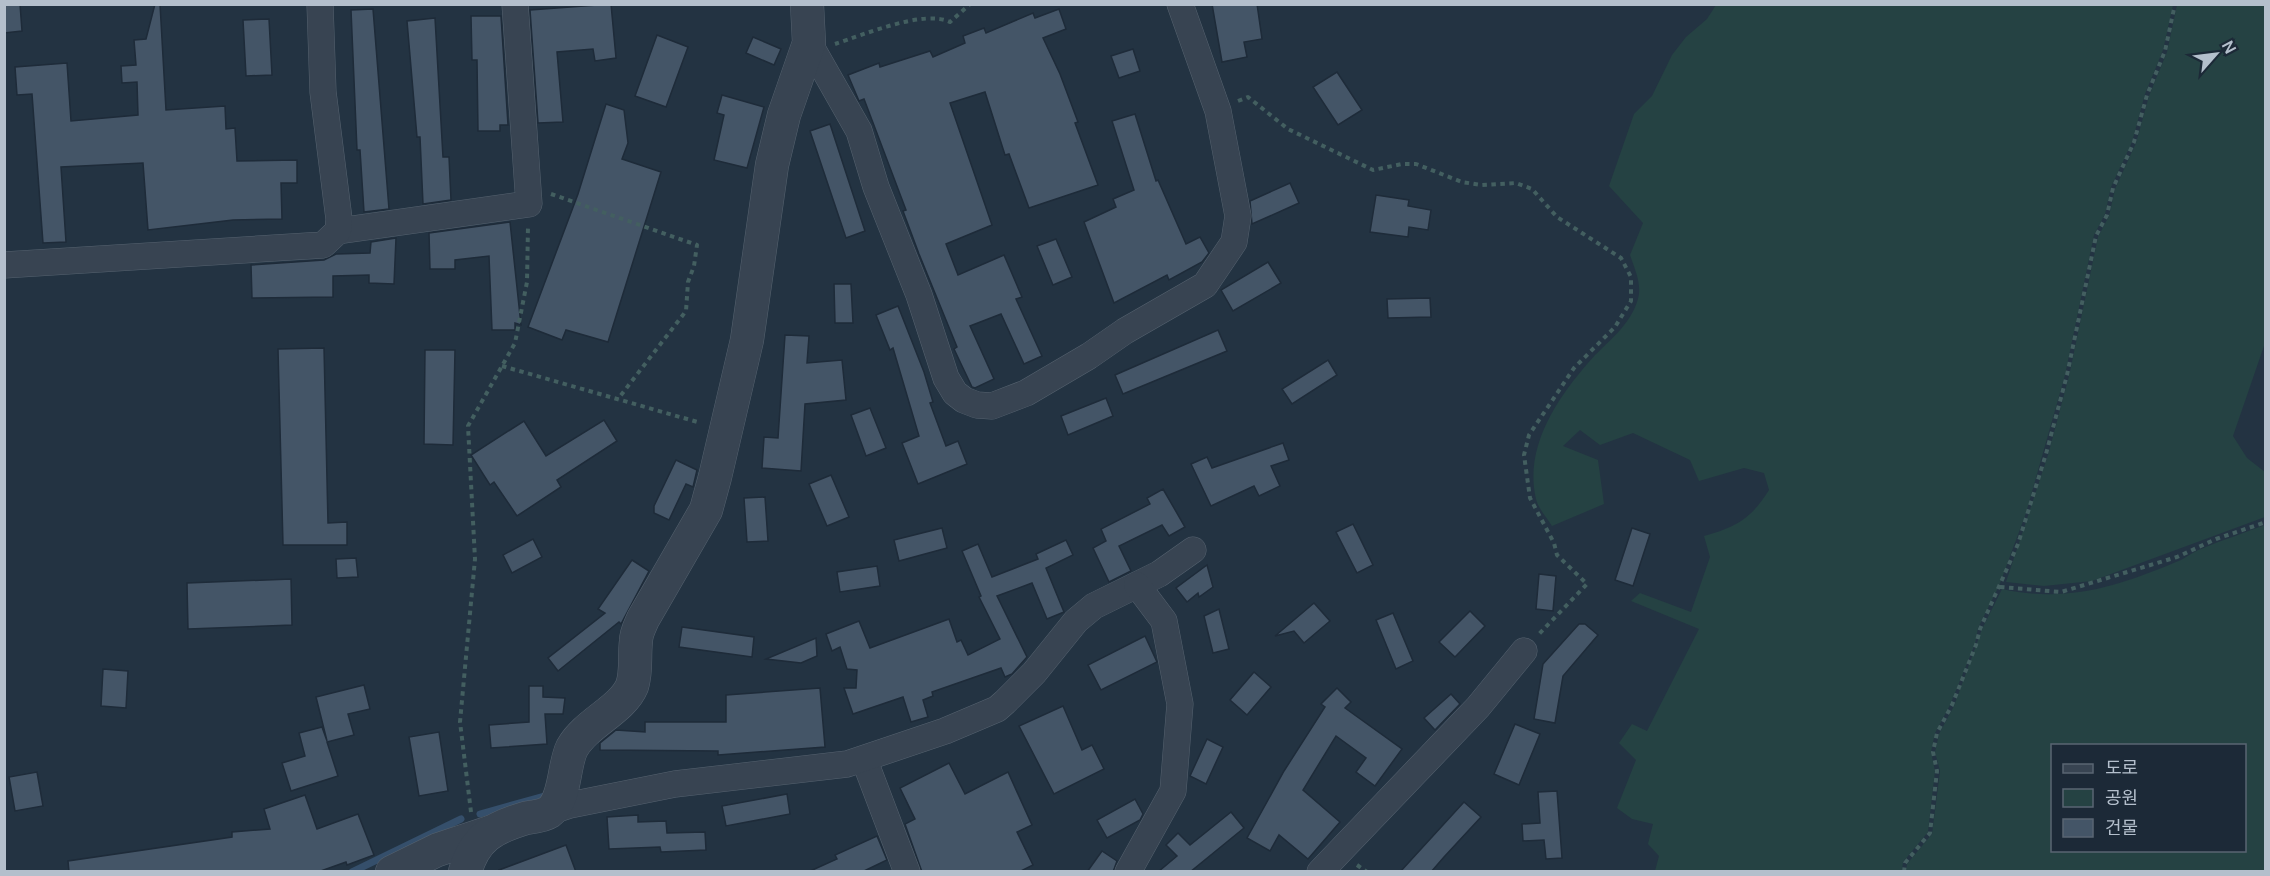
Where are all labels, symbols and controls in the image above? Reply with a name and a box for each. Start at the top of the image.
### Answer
north arrow [2186,24,2246,84]
text: N [2217,37,2242,57]
legend [2051,744,2246,852]
text: 도로 [2105,755,2138,779]
text: 공원 [2105,785,2138,809]
text: 건물 [2105,815,2138,839]

